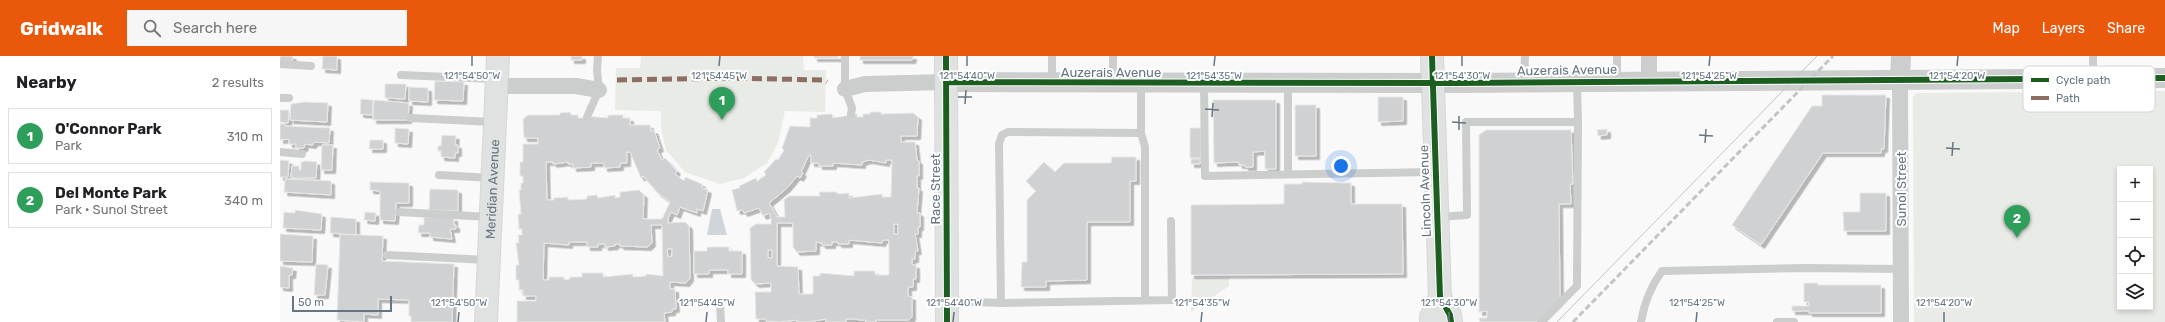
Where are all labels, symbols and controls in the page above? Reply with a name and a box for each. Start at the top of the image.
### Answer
search box [127,10,407,46]
text: Gridwalk [20,17,103,40]
icon: search [141,17,163,39]
text: Search here [173,19,257,37]
text: Map [1993,20,2020,37]
text: Layers [2042,20,2085,37]
text: Share [2107,20,2145,37]
street label: Auzerais Avenue [1517,62,1617,78]
street label: Auzerais Avenue [1061,65,1161,80]
legend [2023,66,2155,112]
text: 121°54'50"W [444,70,500,82]
text: 121°54'45"W [691,70,747,82]
text: 121°54'40"W [939,70,995,82]
text: 121°54'35"W [1186,70,1242,82]
text: 121°54'30"W [1434,70,1490,82]
text: 121°54'25"W [1681,70,1737,82]
text: 121°54'20"W [1929,70,1985,82]
text: Nearby [16,72,77,92]
text: Cycle path [2056,74,2110,87]
text: 2 results [212,75,264,90]
pin: 1 [709,87,735,120]
text: Path [2056,92,2080,105]
text: O'Connor Park [55,120,162,138]
text: 1 [27,129,33,144]
text: 310 m [227,129,263,144]
text: Park [55,138,82,153]
street label: Meridian Avenue [482,139,502,239]
street label: Lincoln Avenue [1416,145,1434,237]
street label: Sunol Street [1894,151,1909,227]
street label: Race Street [928,154,943,224]
your location [1331,156,1351,176]
map controls [2117,166,2153,310]
button: + [2117,166,2153,202]
text: Del Monte Park [55,184,167,202]
text: 2 [26,193,34,208]
text: 340 m [224,193,263,208]
text: Park · Sunol Street [55,202,168,217]
button: − [2117,202,2153,238]
pin: 2 [2004,205,2030,238]
button: locate [2117,238,2153,274]
button: layers [2117,274,2153,310]
scale bar [292,294,392,313]
text: 50 m [298,296,324,309]
text: 121°54'50"W [431,297,487,309]
text: 121°54'45"W [679,297,735,309]
text: 121°54'40"W [926,297,982,309]
text: 121°54'35"W [1174,297,1230,309]
text: 121°54'30"W [1421,297,1477,309]
text: 121°54'25"W [1669,297,1725,309]
text: 121°54'20"W [1916,297,1972,309]

